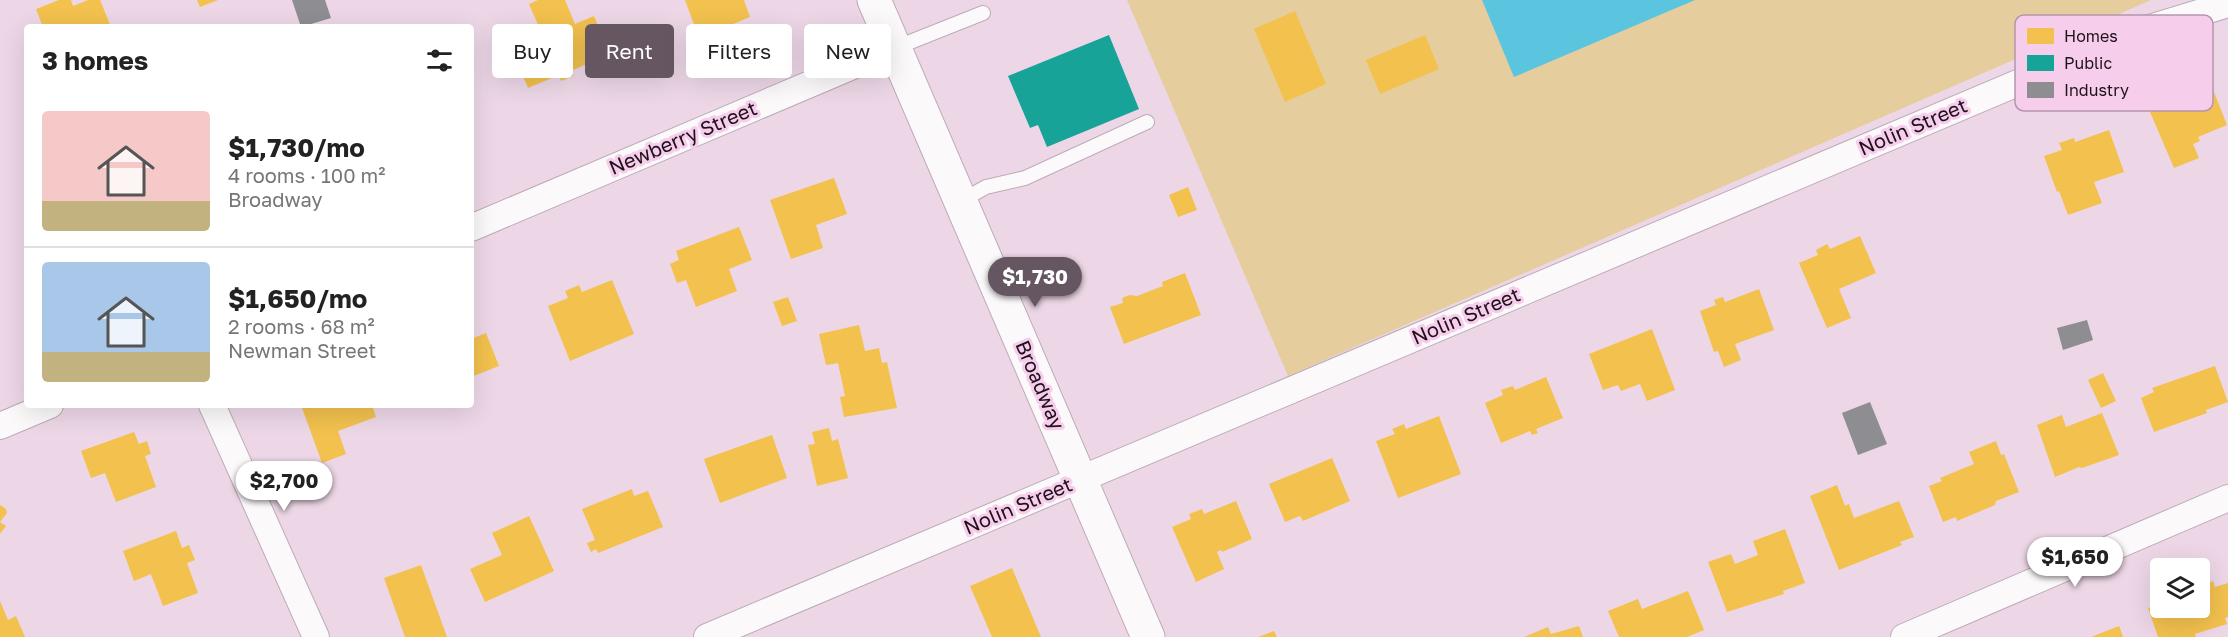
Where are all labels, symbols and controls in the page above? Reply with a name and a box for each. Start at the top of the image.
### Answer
legend [2015,15,2213,111]
chip: Buy [492,24,573,78]
chip: Rent [585,24,674,78]
chip: Filters [686,24,792,78]
chip: New [804,24,891,78]
text: Homes [2064,26,2118,46]
icon: filters [423,44,456,77]
text: 3 homes [42,45,148,76]
text: Public [2064,53,2112,73]
text: Industry [2064,80,2129,100]
street label: Nolin Street [1855,92,1970,160]
street label: Newberry Street [605,95,760,179]
text: $1,730/mo [228,132,365,163]
icon: home [90,135,162,207]
text: 4 rooms · 100 m² [228,163,386,187]
text: Broadway [228,187,323,211]
pin: $1,730 [986,257,1084,308]
text: $1,730 [1002,264,1068,288]
street label: Nolin Street [1408,281,1523,349]
text: $1,650/mo [228,283,367,314]
icon: home [90,286,162,358]
text: 2 rooms · 68 m² [228,314,375,338]
street label: Broadway [1011,336,1070,433]
text: Newman Street [228,338,376,362]
pin: $2,700 [235,461,333,512]
text: $2,700 [250,468,318,492]
street label: Nolin Street [960,471,1075,539]
pin: $1,650 [2026,537,2124,588]
text: $1,650 [2041,544,2109,568]
map controls [2150,558,2210,618]
button: layers [2150,558,2210,618]

